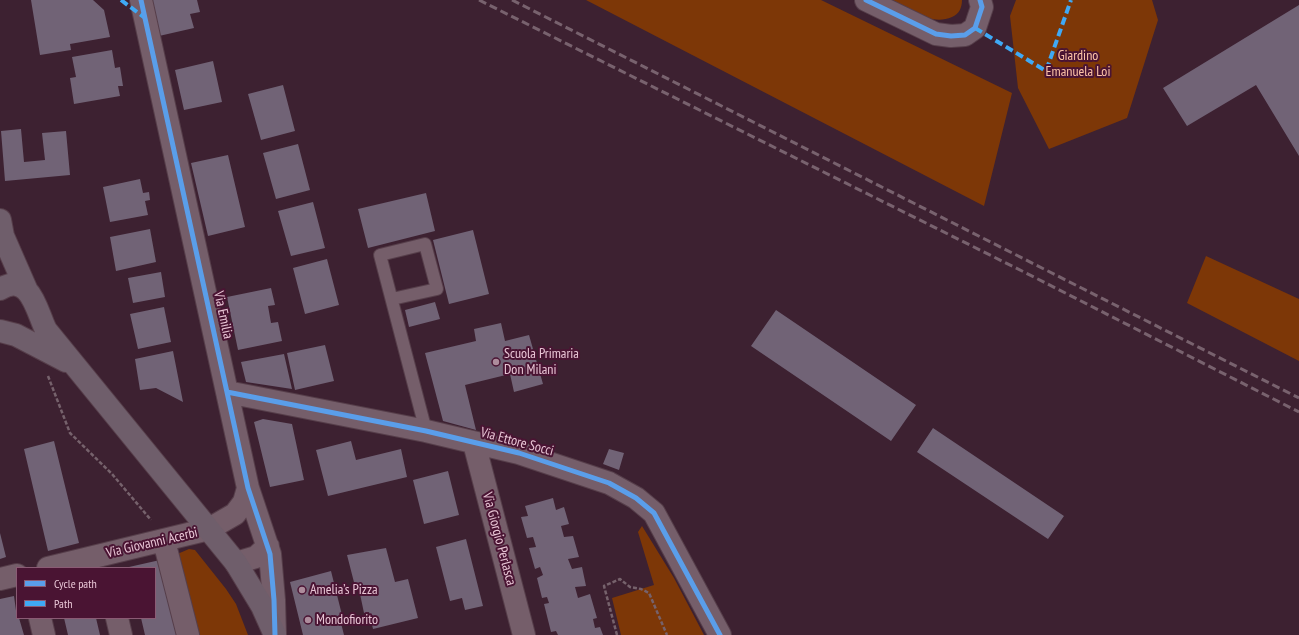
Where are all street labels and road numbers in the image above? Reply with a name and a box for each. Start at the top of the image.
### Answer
street label: Via Emilia [210,290,236,340]
street label: Via Ettore Socci [479,424,555,460]
street label: Via Giorgio Perlasca [479,491,519,587]
street label: Via Giovanni Acerbi [105,524,199,562]

